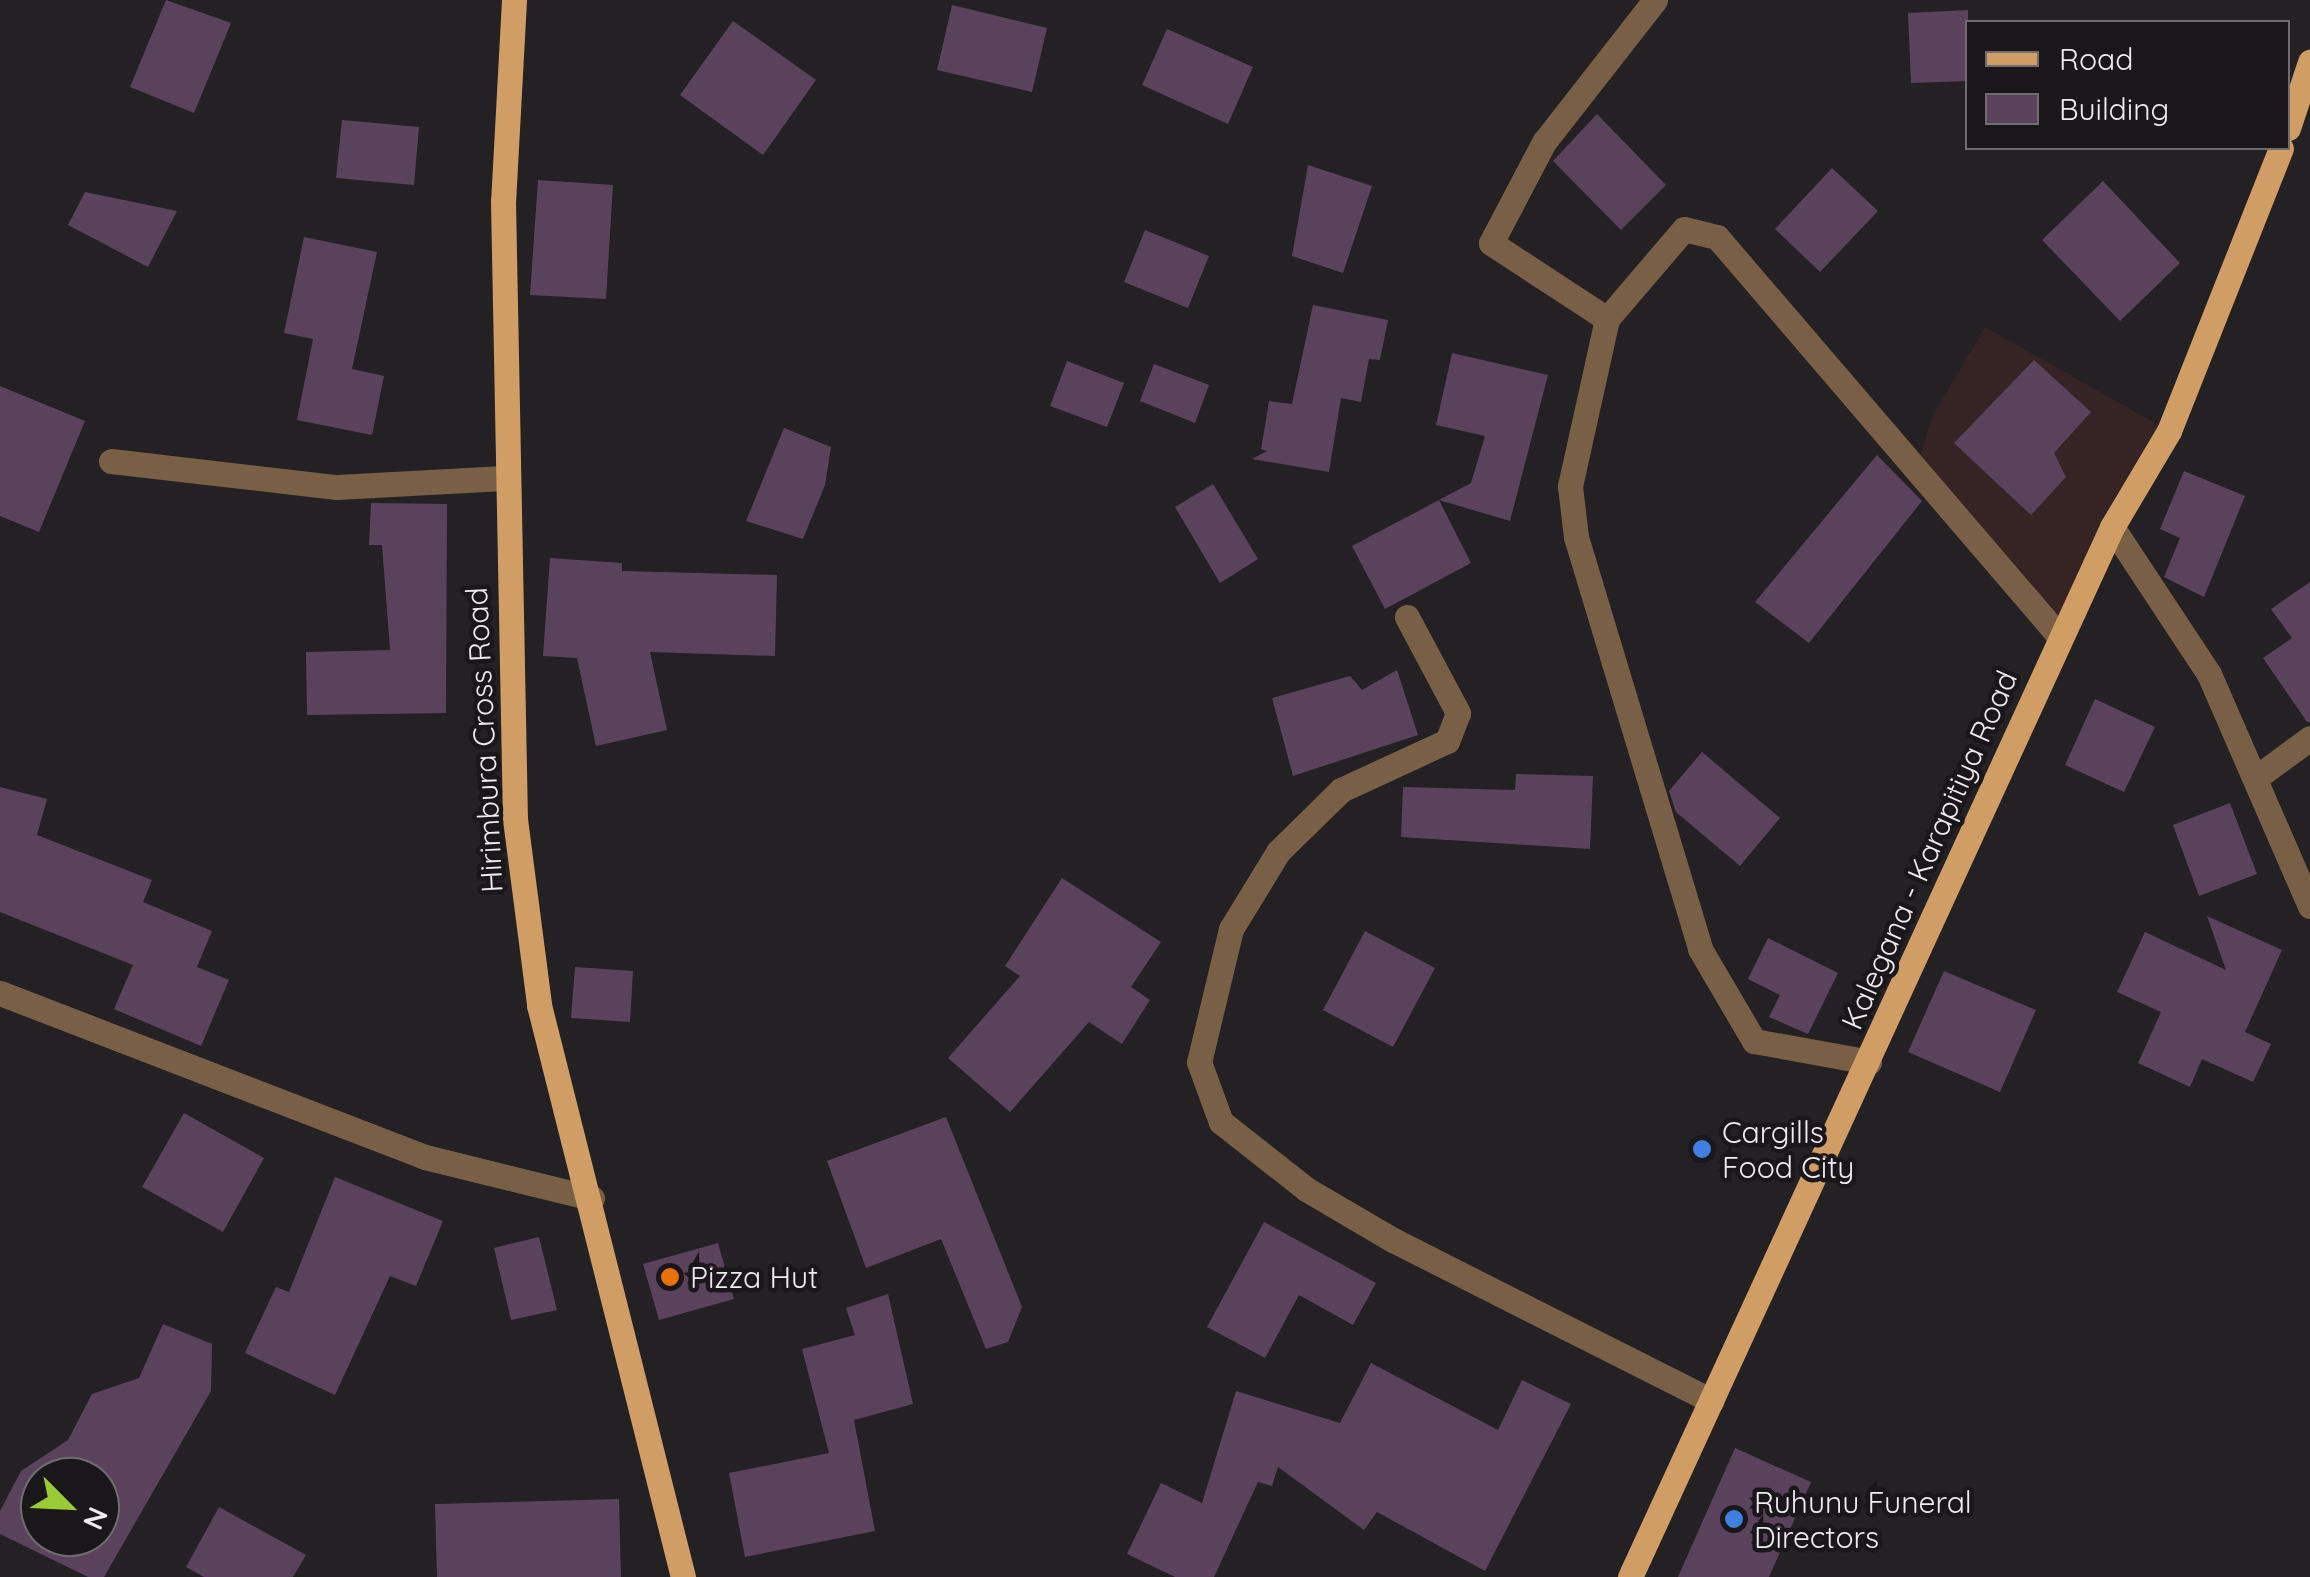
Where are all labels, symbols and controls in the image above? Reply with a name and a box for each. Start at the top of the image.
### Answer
legend [1965,20,2290,150]
text: Road [2059,40,2133,78]
text: Building [2059,90,2169,128]
street label: Hirimbura Cross Road [458,587,510,893]
street label: Kalegana - Karapitiya Road [1833,665,2025,1035]
place label: Cargills Food City [1722,1114,1854,1184]
marker: Cargills Food City [1691,1138,1713,1160]
place label: Pizza Hut [690,1259,818,1295]
marker: Pizza Hut [659,1266,681,1288]
north arrow [20,1457,120,1557]
place label: Ruhunu Funeral Directors [1754,1484,1972,1554]
text: N [76,1502,116,1535]
marker: Ruhunu Funeral Directors [1723,1508,1745,1530]

